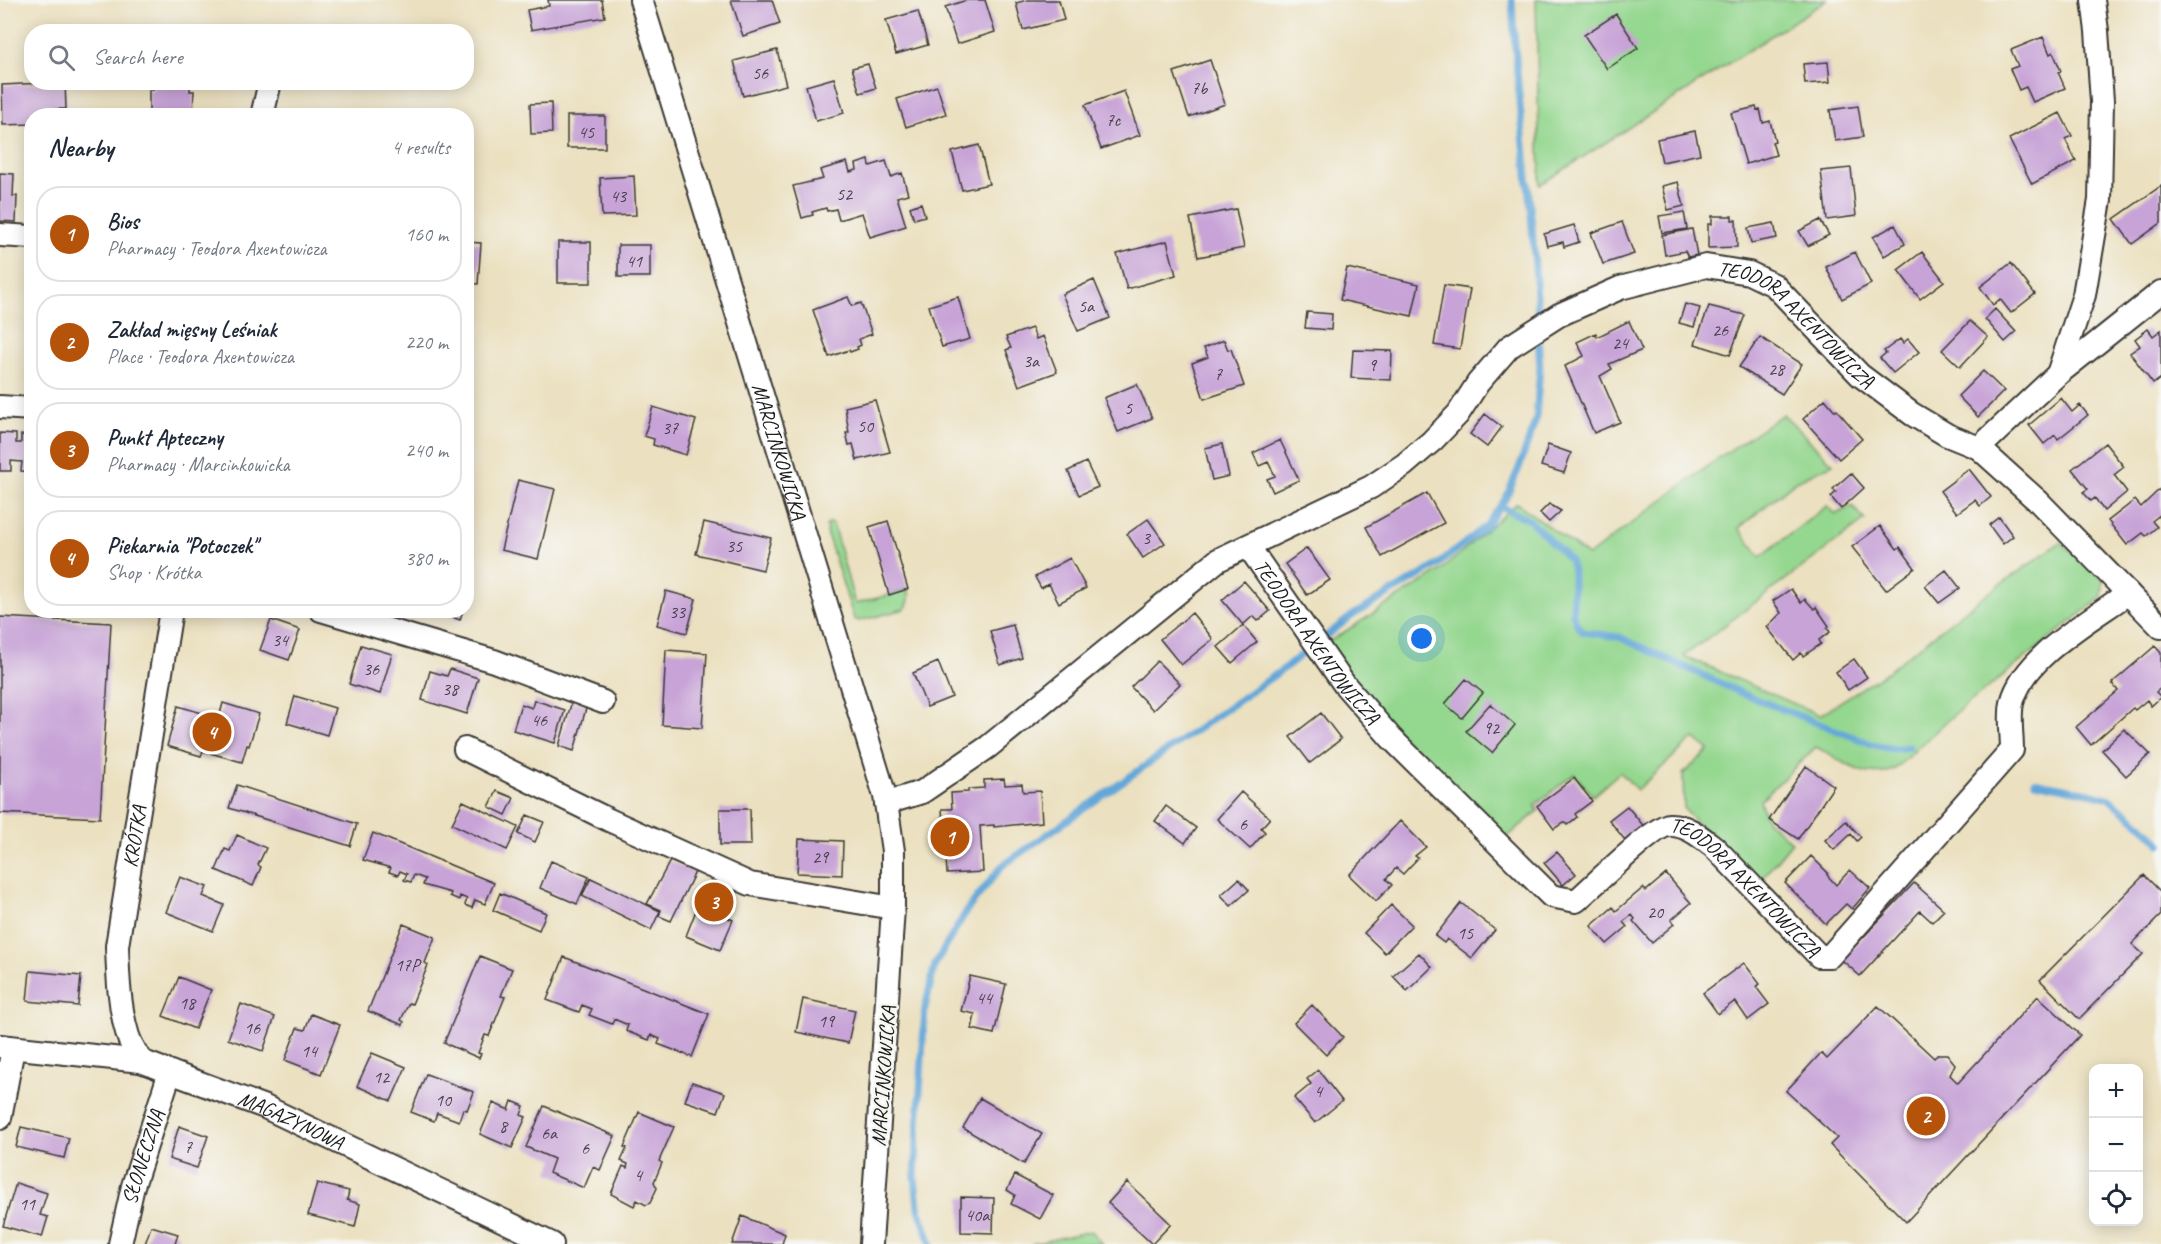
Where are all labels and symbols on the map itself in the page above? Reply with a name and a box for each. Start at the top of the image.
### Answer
house number: 56 [752,62,769,84]
house number: 7b [1191,77,1208,99]
house number: 7c [1106,109,1122,131]
house number: 45 [578,121,595,143]
house number: 52 [836,183,854,205]
house number: 43 [610,185,628,207]
house number: 41 [626,250,643,272]
street label: TEODORA AXENTOWICZA [1716,255,1880,394]
house number: 5a [1078,295,1095,317]
house number: 26 [1712,319,1729,341]
house number: 24 [1612,332,1630,354]
house number: 3a [1023,350,1040,372]
house number: 9 [1368,354,1378,376]
house number: 28 [1768,358,1786,380]
house number: 7 [1214,363,1223,385]
street label: MARCINKOWICKA [746,380,812,523]
house number: 5 [1124,397,1133,419]
house number: 50 [857,415,875,437]
house number: 37 [662,417,679,439]
house number: 3 [1142,527,1152,549]
house number: 35 [726,535,743,557]
street label: TEODORA AXENTOWICZA [1248,554,1386,730]
house number: 33 [669,601,687,623]
your location [1407,624,1436,653]
house number: 34 [272,629,290,651]
house number: 36 [363,658,380,680]
house number: 38 [442,678,460,700]
house number: 46 [531,709,548,731]
pin: 4 [192,710,232,754]
house number: 92 [1483,717,1501,739]
street label: KRÓTKA [117,803,153,869]
street label: TEODORA AXENTOWICZA [1669,812,1826,963]
house number: 6 [1239,813,1248,835]
pin: 1 [930,814,970,860]
house number: 29 [812,846,830,868]
pin: 3 [694,880,734,924]
house number: 20 [1647,901,1665,923]
house number: 15 [1457,922,1474,944]
house number: 17P [395,954,422,976]
house number: 44 [976,987,994,1009]
house number: 18 [179,992,197,1014]
street label: MARCINKOWICKA [865,1005,901,1147]
house number: 19 [818,1010,836,1032]
house number: 16 [244,1017,261,1039]
house number: 14 [301,1040,319,1062]
house number: 12 [373,1066,391,1088]
house number: 4 [1314,1080,1324,1102]
street label: MAGAZYNOWA [235,1085,349,1156]
house number: 10 [435,1089,453,1111]
pin: 2 [1906,1094,1946,1138]
street label: SŁONECZNA [116,1106,170,1207]
house number: 8 [499,1115,509,1137]
house number: 6a [541,1122,558,1144]
house number: 7 [184,1136,193,1158]
house number: 6 [581,1137,590,1159]
house number: 4 [634,1164,644,1186]
house number: 11 [19,1193,36,1215]
house number: 40a [965,1204,990,1226]

